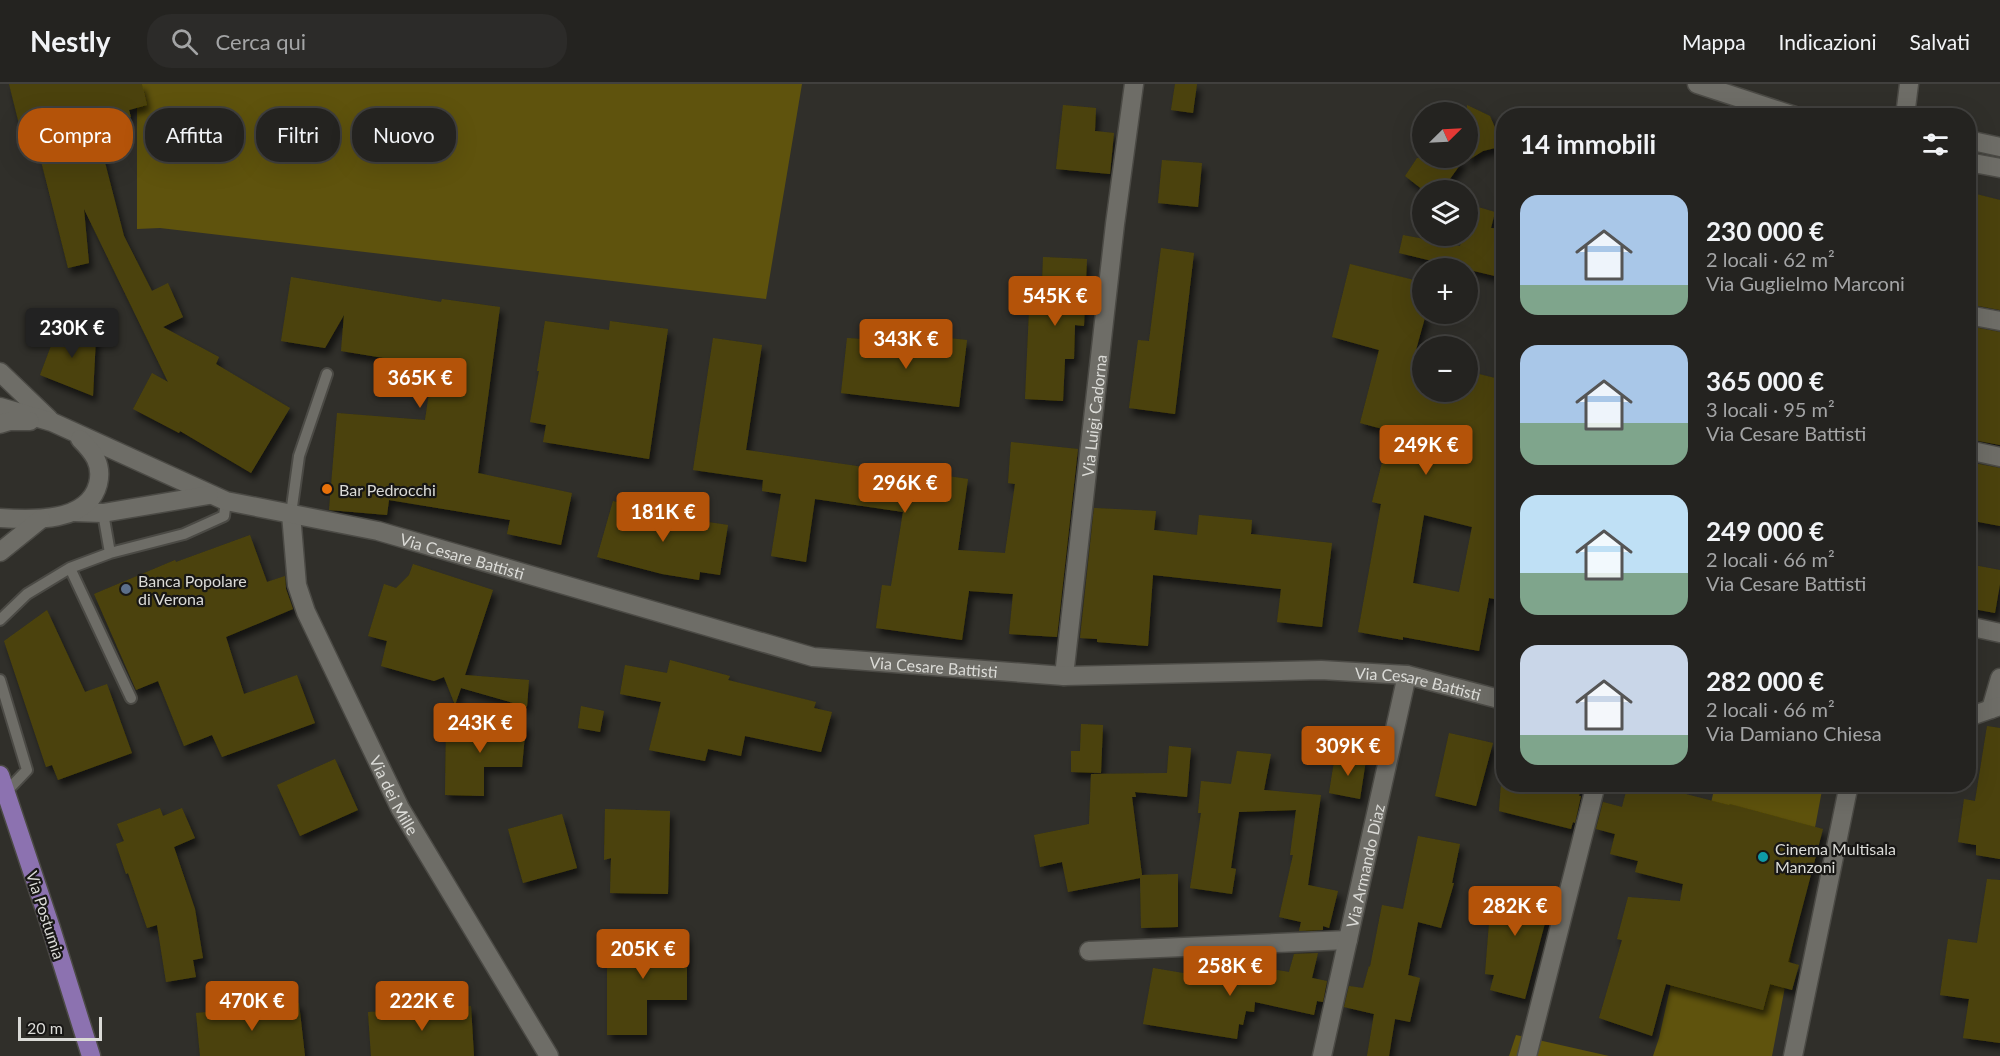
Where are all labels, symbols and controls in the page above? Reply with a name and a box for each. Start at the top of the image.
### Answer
search box [147,14,567,68]
text: Nestly [30,24,111,58]
icon: search [168,25,201,58]
text: Cerca qui [216,28,306,55]
text: Mappa [1682,29,1746,54]
text: Indicazioni [1779,29,1877,54]
text: Salvati [1910,29,1970,54]
north arrow [1412,102,1478,168]
map controls [1412,102,1478,402]
chip: Compra [18,108,133,162]
chip: Affitta [145,108,244,162]
chip: Filtri [256,108,340,162]
chip: Nuovo [352,108,456,162]
text: 14 immobili [1520,128,1656,160]
icon: filters [1919,128,1952,161]
button: layers [1412,180,1478,246]
text: 230 000 € [1706,215,1824,247]
icon: home [1568,219,1640,291]
text: 2 locali · 62 m² [1706,247,1835,271]
button: + [1412,258,1478,324]
text: Via Guglielmo Marconi [1706,271,1905,295]
pin: 545K € [1006,276,1104,327]
text: 545K € [1023,283,1087,307]
pin: 230K € [23,308,121,359]
text: 230K € [40,315,104,339]
pin: 343K € [857,319,955,370]
text: 343K € [874,326,938,350]
button: − [1412,336,1478,402]
street label: Via Luigi Cadorna [1077,353,1110,478]
pin: 365K € [371,358,469,409]
text: 365K € [388,365,452,389]
text: 365 000 € [1706,365,1824,397]
icon: home [1568,369,1640,441]
text: 3 locali · 95 m² [1706,397,1835,421]
text: Via Cesare Battisti [1706,421,1866,445]
pin: 249K € [1377,425,1475,476]
text: 249K € [1394,432,1458,456]
pin: 296K € [856,463,954,514]
text: 296K € [873,470,937,494]
place label: Bar Pedrocchi [339,480,436,499]
marker: Bar Pedrocchi [320,482,334,496]
pin: 181K € [614,492,712,543]
text: 181K € [631,499,695,523]
text: 249 000 € [1706,515,1824,547]
icon: home [1568,519,1640,591]
street label: Via Cesare Battisti [398,528,527,582]
text: 2 locali · 66 m² [1706,547,1835,571]
place label: Banca Popolare di Verona [138,571,247,608]
text: Via Cesare Battisti [1706,571,1866,595]
marker: Banca Popolare di Verona [119,582,133,596]
street label: Via Cesare Battisti [869,652,998,680]
street label: Via Cesare Battisti [1354,662,1483,703]
text: 282 000 € [1706,665,1824,697]
icon: home [1568,669,1640,741]
text: 2 locali · 66 m² [1706,697,1835,721]
pin: 243K € [431,703,529,754]
text: 243K € [448,710,512,734]
text: Via Damiano Chiesa [1706,721,1882,745]
pin: 309K € [1299,726,1397,777]
text: 309K € [1316,733,1380,757]
street label: Via dei Mille [367,752,423,838]
street label: Via Armando Diaz [1341,802,1387,929]
place label: Cinema Multisala Manzoni [1775,839,1896,876]
marker: Cinema Multisala Manzoni [1756,850,1770,864]
street label: Via Postumia [23,869,69,961]
pin: 282K € [1466,886,1564,937]
text: 282K € [1483,893,1547,917]
pin: 205K € [594,929,692,980]
text: 205K € [611,936,675,960]
pin: 258K € [1181,946,1279,997]
text: 258K € [1198,953,1262,977]
pin: 470K € [203,981,301,1032]
pin: 222K € [373,981,471,1032]
text: 470K € [220,988,284,1012]
text: 222K € [390,988,454,1012]
scale bar [18,1014,102,1042]
text: 20 m [27,1018,63,1037]

